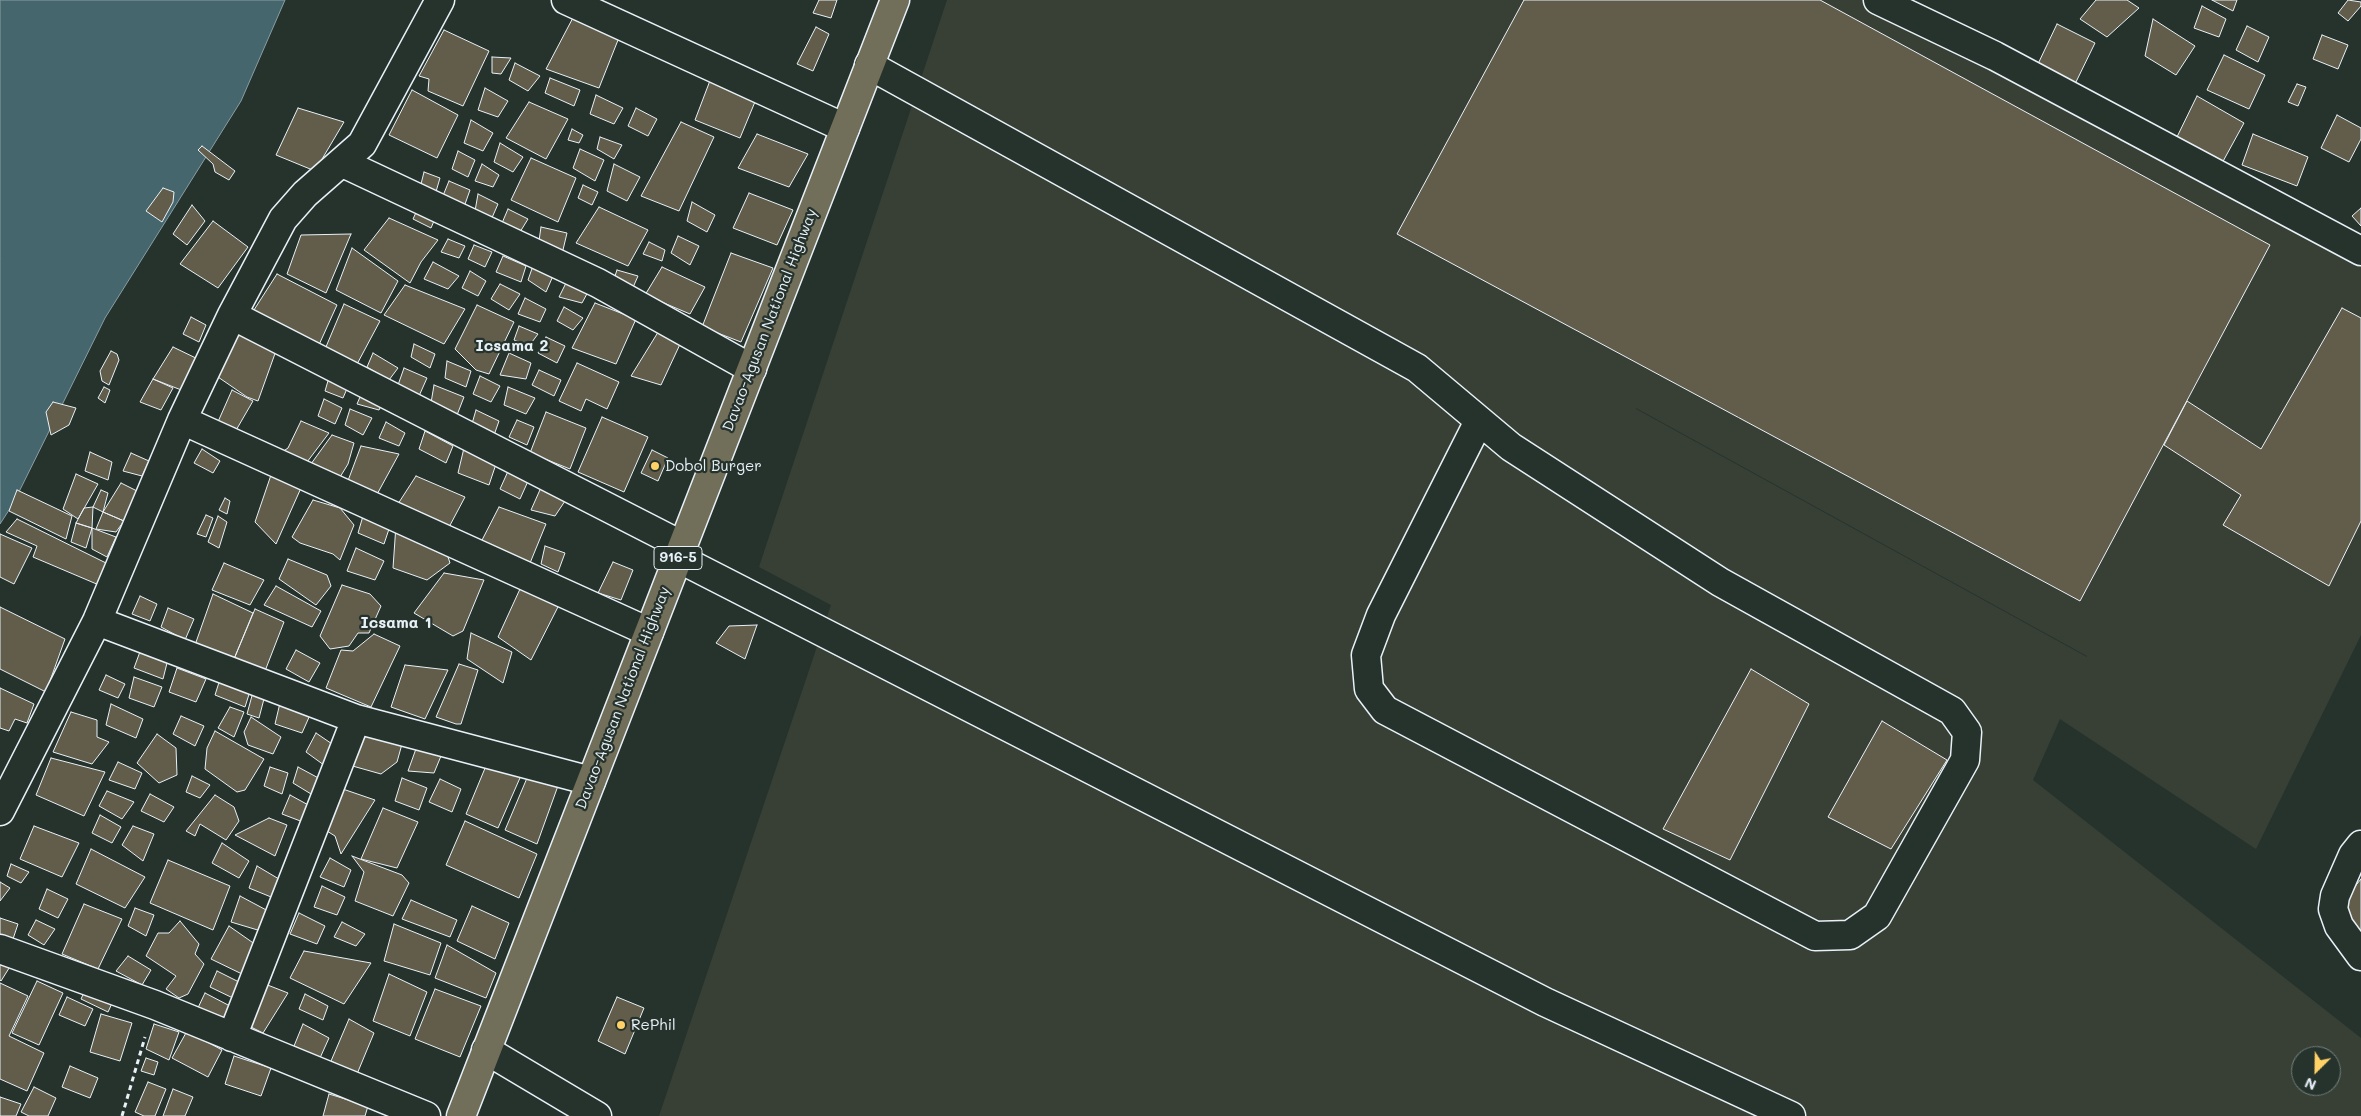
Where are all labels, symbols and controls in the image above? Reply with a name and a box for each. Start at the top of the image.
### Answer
street label: Davao-Agusan National Highway [719,206,821,434]
district label: Icsama 2 [476,336,548,356]
place label: Dobol Burger [665,457,762,475]
marker: Dobol Burger [649,460,661,472]
road number: 916-5 [654,546,702,570]
street label: Davao-Agusan National Highway [572,584,674,812]
district label: Icsama 1 [361,613,431,633]
place label: RePhil [631,1016,676,1034]
marker: RePhil [615,1019,627,1031]
north arrow [2291,1046,2341,1096]
text: N [2302,1074,2319,1095]

